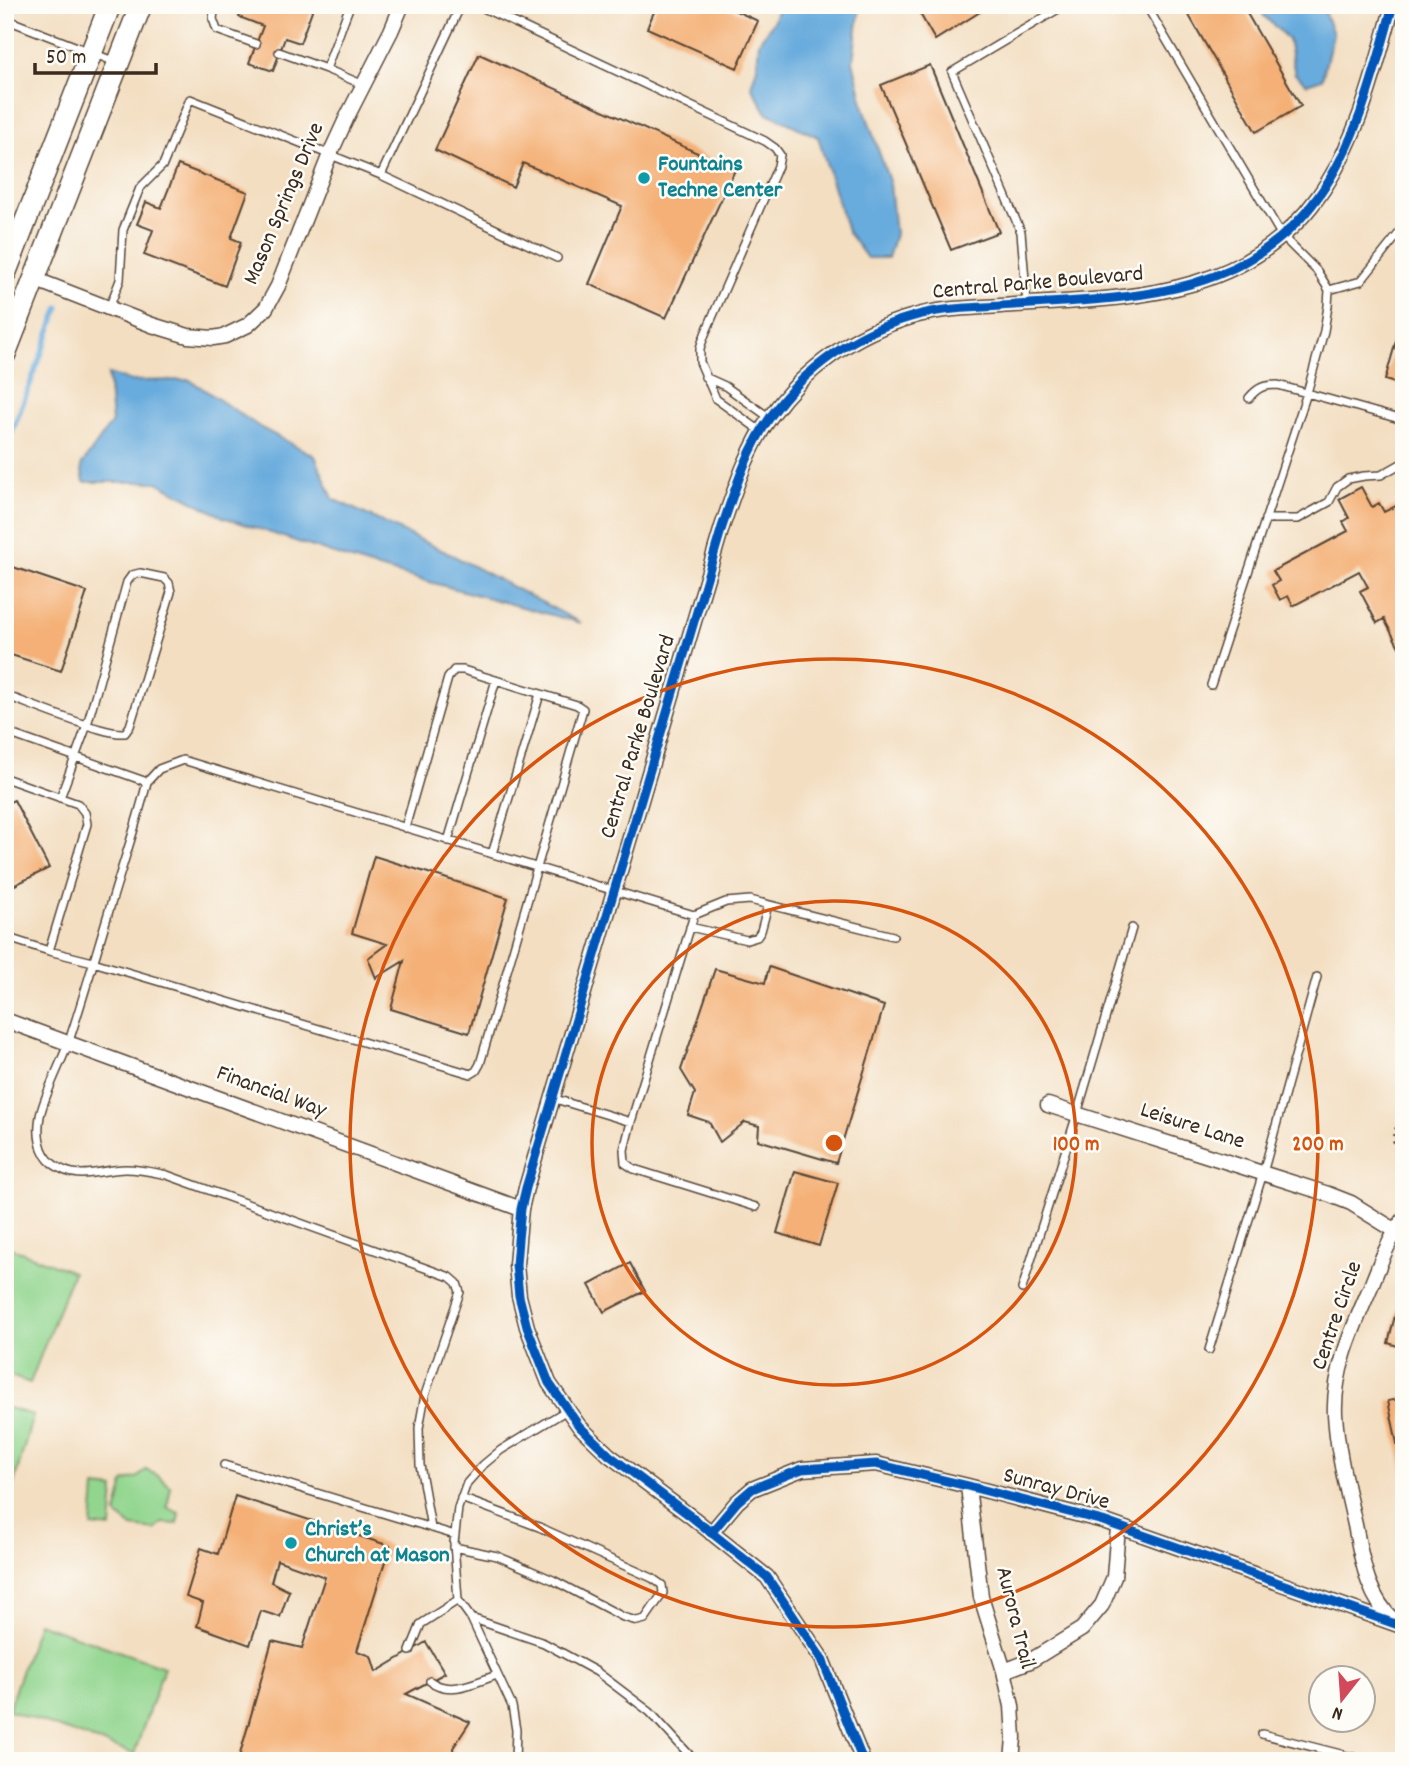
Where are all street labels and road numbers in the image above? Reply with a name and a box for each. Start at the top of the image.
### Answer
street label: Mason Springs Drive [236,118,334,290]
street label: Central Parke Boulevard [931,258,1145,310]
street label: Central Parke Boulevard [592,631,686,843]
street label: Financial Way [211,1058,331,1128]
street label: Leisure Lane [1135,1095,1249,1159]
street label: Centre Circle [1304,1257,1372,1375]
street label: Sunray Drive [999,1460,1113,1520]
street label: Aurora Trail [985,1564,1043,1673]

